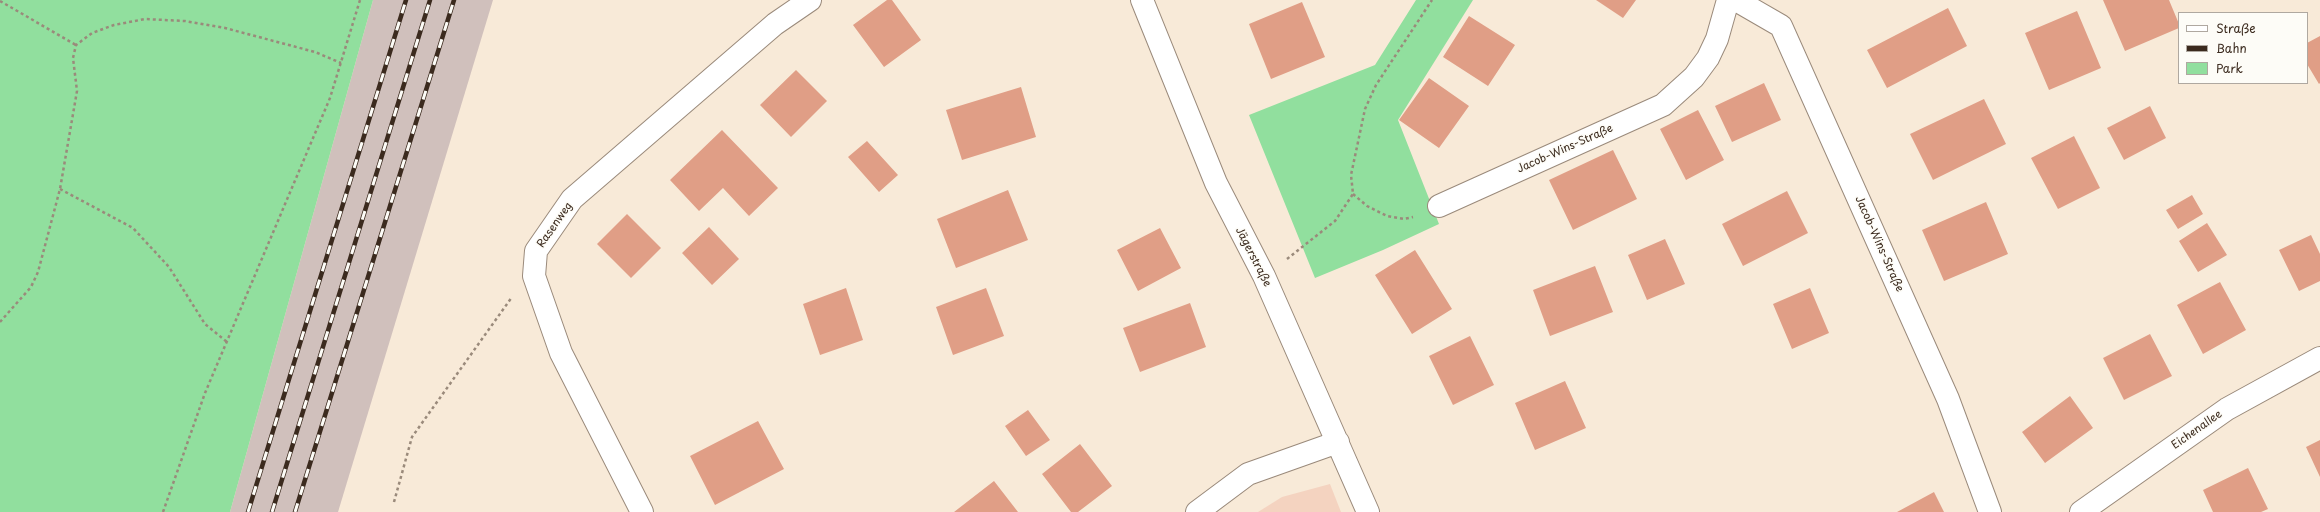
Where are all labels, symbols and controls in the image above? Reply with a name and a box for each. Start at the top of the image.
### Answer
legend [2178,12,2308,84]
text: Straße [2216,19,2256,37]
text: Bahn [2216,39,2247,57]
text: Park [2216,59,2243,77]
street label: Jacob-Wins-Straße [1515,122,1615,176]
street label: Jacob-Wins-Straße [1852,194,1906,294]
street label: Rasenweg [535,200,575,250]
street label: Jägerstraße [1232,225,1274,289]
street label: Eichenallee [2169,408,2225,452]

